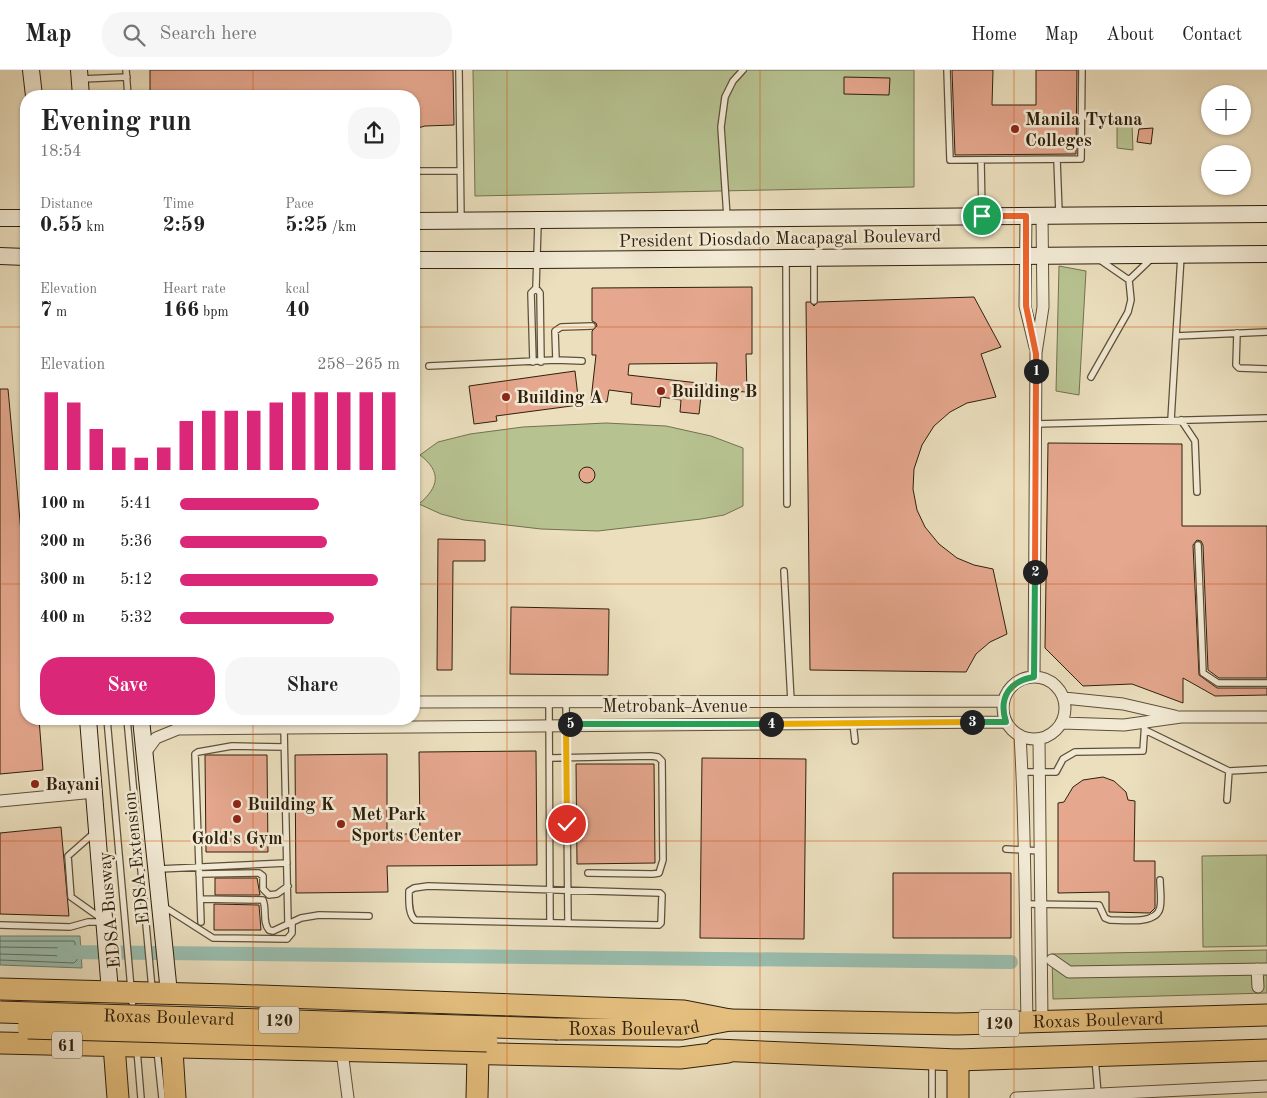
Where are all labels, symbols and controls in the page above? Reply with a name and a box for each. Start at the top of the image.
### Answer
search box [102,12,452,57]
icon: search [120,21,148,49]
text: Map [25,23,72,47]
text: Search here [160,25,257,44]
text: Home [971,26,1017,44]
text: Map [1045,26,1078,44]
text: About [1106,26,1154,44]
text: Contact [1182,26,1242,44]
map controls [1201,85,1251,195]
button: + [1201,85,1251,135]
button: share [348,107,400,159]
text: Evening run [40,109,192,137]
place label: Manila Tytana Colleges [1025,111,1142,150]
marker: Manila Tytana Colleges [1009,123,1021,135]
text: 18:54 [40,144,82,160]
button: − [1201,145,1251,195]
pin [961,195,1003,237]
text: Distance [40,197,93,211]
text: Time [163,197,194,211]
text: Pace [285,197,314,211]
icon: arrive [968,202,996,230]
text: 0.55 [40,215,82,236]
text: 2:59 [163,215,205,236]
text: 5:25 [285,215,328,236]
text: km [82,220,105,234]
text: /km [328,220,356,234]
street label: President Diosdado Macapagal Boulevard [618,227,942,251]
text: Elevation [40,282,97,296]
text: Heart rate [163,282,226,296]
text: kcal [285,282,309,296]
text: 7 [40,300,52,321]
text: 166 [163,300,199,321]
text: 40 [285,300,310,321]
text: m [52,305,67,319]
text: bpm [199,305,229,319]
text: Elevation [40,357,105,373]
text: 258–265 m [317,357,400,373]
pin: 1 [1024,358,1048,384]
text: 1 [1032,364,1041,378]
place label: Building B [671,383,757,401]
marker: Building B [655,385,667,397]
place label: Building A [516,389,604,407]
marker: Building A [500,391,512,403]
text: 100 m [40,496,85,512]
text: 5:41 [120,496,152,512]
text: 200 m [40,534,85,550]
text: 5:36 [120,534,152,550]
pin: 2 [1022,560,1048,584]
text: 2 [1031,565,1040,579]
text: 300 m [40,572,85,588]
text: 5:12 [120,572,152,588]
text: 400 m [40,610,85,626]
text: 5:32 [120,610,152,626]
button: Save [40,657,215,715]
button: Share [225,657,400,715]
street label: Metrobank Avenue [602,698,748,716]
pin: 3 [960,710,984,734]
pin: 5 [558,712,582,736]
pin: 4 [758,712,784,736]
text: 3 [968,715,977,729]
text: 5 [566,717,575,731]
text: 4 [767,717,776,731]
place label: Bayani [45,776,100,794]
marker: Bayani [29,778,41,790]
street label: EDSA Extension [121,790,153,925]
place label: Building K [247,796,335,814]
marker: Building K [231,798,243,810]
pin [546,803,588,845]
place label: Met Park Sports Center [351,806,462,845]
icon: check [553,810,581,838]
marker: Gold's Gym [231,813,243,825]
marker: Met Park Sports Center [335,818,347,830]
place label: Gold's Gym [191,830,283,848]
street label: EDSA Busway [96,850,124,969]
road number: 120 [259,1006,299,1034]
street label: Roxas Boulevard [103,1007,235,1029]
road number: 120 [979,1010,1019,1036]
street label: Roxas Boulevard [1032,1010,1164,1032]
street label: Roxas Boulevard [568,1018,701,1039]
road number: 61 [52,1032,82,1058]

